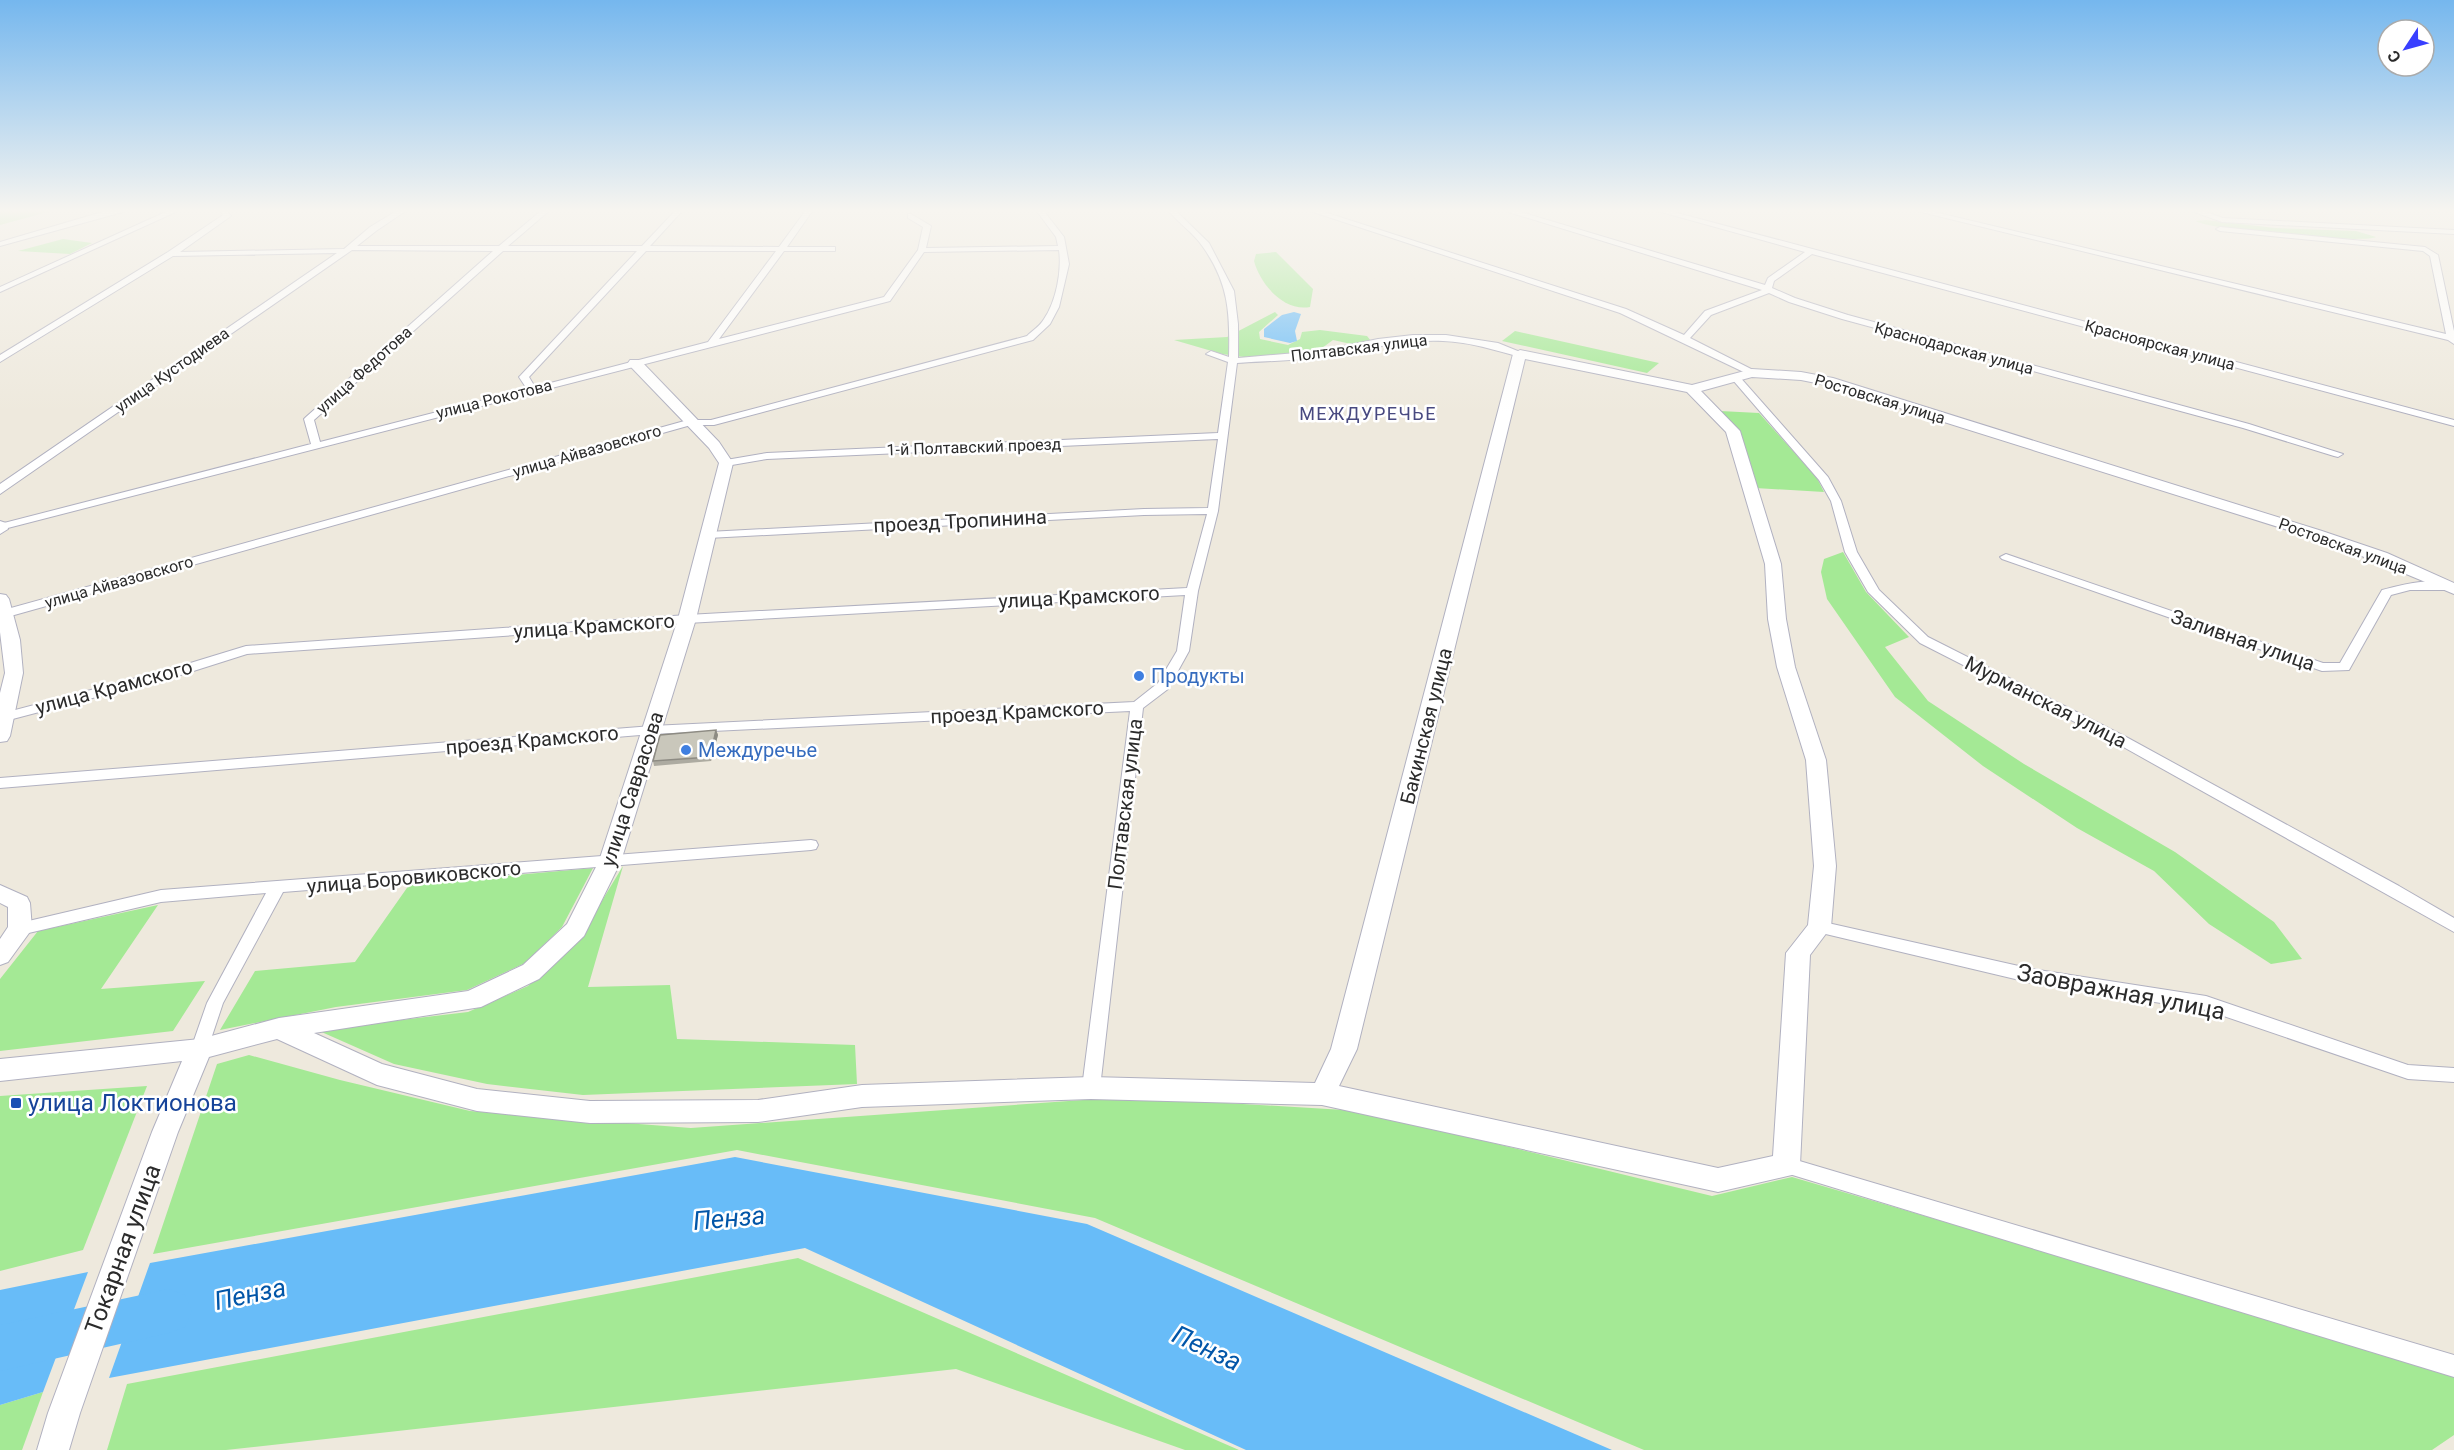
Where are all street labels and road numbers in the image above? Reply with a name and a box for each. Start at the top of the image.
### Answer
street label: Красноярская улица [2083,316,2237,374]
street label: Краснодарская улица [1872,318,2036,378]
street label: улица Федотова [312,322,416,418]
street label: улица Кустодиева [111,324,233,416]
street label: Полтавская улица [1290,330,1428,366]
street label: Ростовская улица [1812,370,1948,428]
street label: улица Рокотова [434,375,554,423]
street label: улица Айвазовского [511,421,663,481]
street label: 1-й Полтавский проезд [886,434,1062,460]
street label: проезд Тропинина [873,504,1047,538]
street label: Ростовская улица [2276,514,2410,578]
street label: улица Айвазовского [43,552,195,612]
street label: улица Крамского [998,581,1160,613]
street label: Заливная улица [2168,604,2318,676]
street label: улица Крамского [513,608,675,644]
street label: Бакинская улица [1395,645,1457,807]
street label: Мурманская улица [1961,651,2131,753]
street label: улица Крамского [33,655,195,719]
street label: проезд Крамского [930,695,1104,729]
street label: улица Саврасова [596,708,668,870]
street label: Полтавская улица [1103,717,1147,891]
street label: проезд Крамского [444,720,620,760]
street label: улица Боровиковского [306,856,522,898]
street label: Заовражная улица [2014,958,2228,1026]
street label: Токарная улица [79,1160,167,1338]

